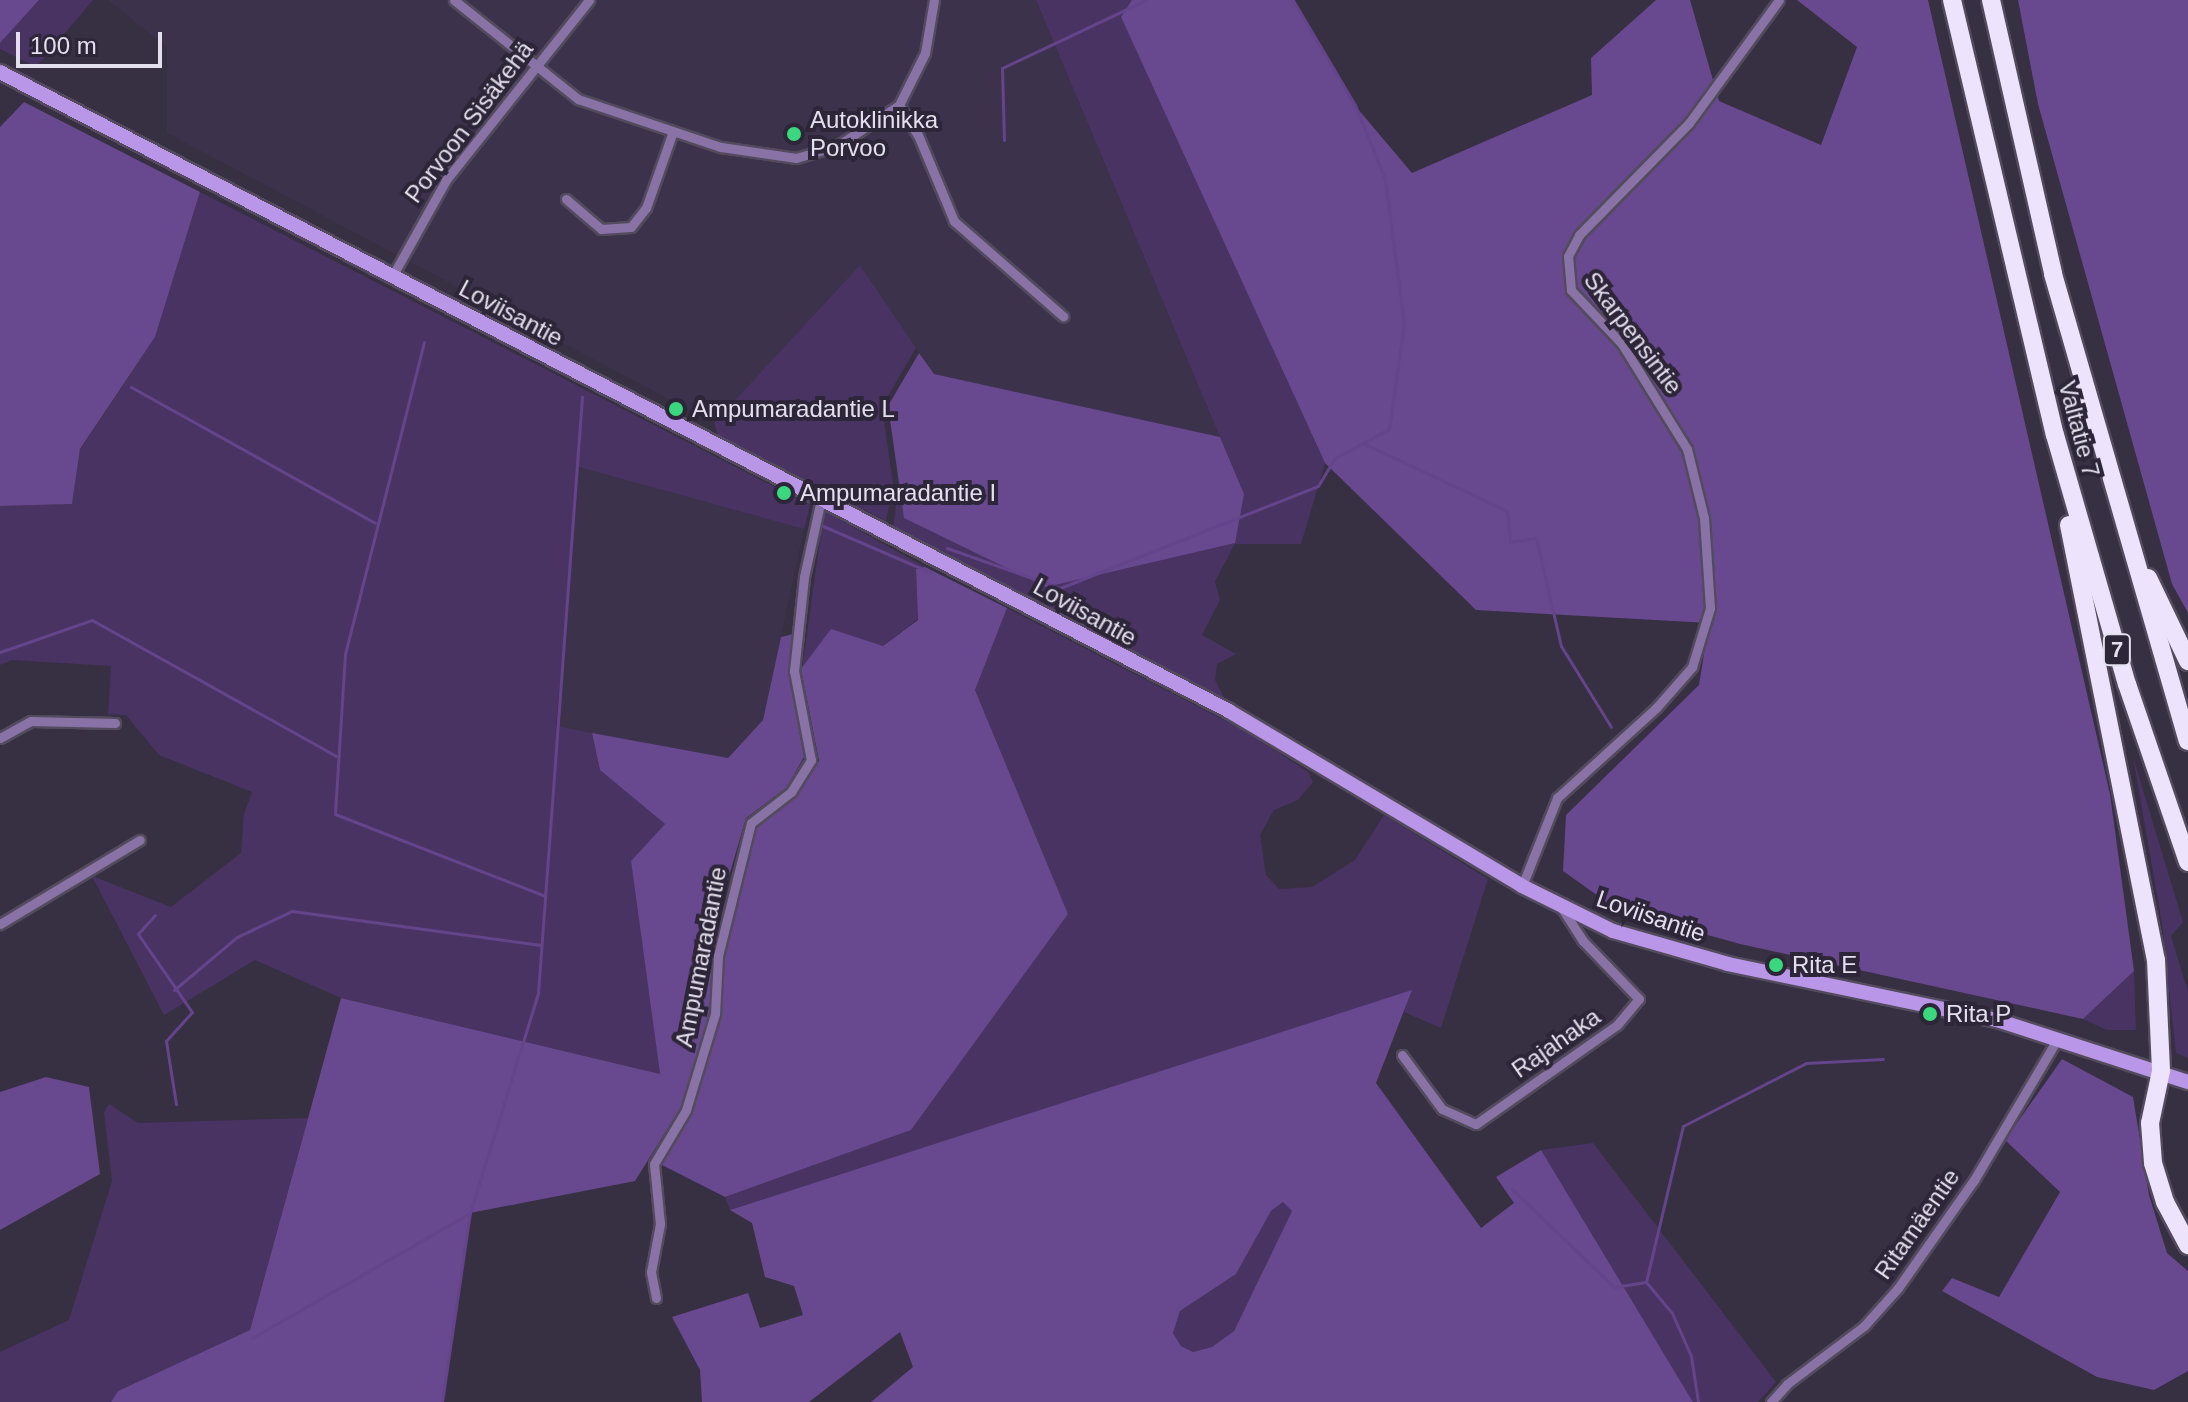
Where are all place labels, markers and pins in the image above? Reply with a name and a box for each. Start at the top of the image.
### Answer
place label: Autoklinikka Porvoo [810,106,938,162]
marker: Autoklinikka Porvoo [785,125,803,143]
place label: Ampumaradantie L [692,395,895,423]
marker: Ampumaradantie L [667,400,685,418]
place label: Ampumaradantie I [800,479,996,507]
marker: Ampumaradantie I [775,484,793,502]
place label: Rita E [1792,951,1857,979]
marker: Rita E [1767,956,1785,974]
place label: Rita P [1946,1000,2011,1028]
marker: Rita P [1921,1005,1939,1023]

